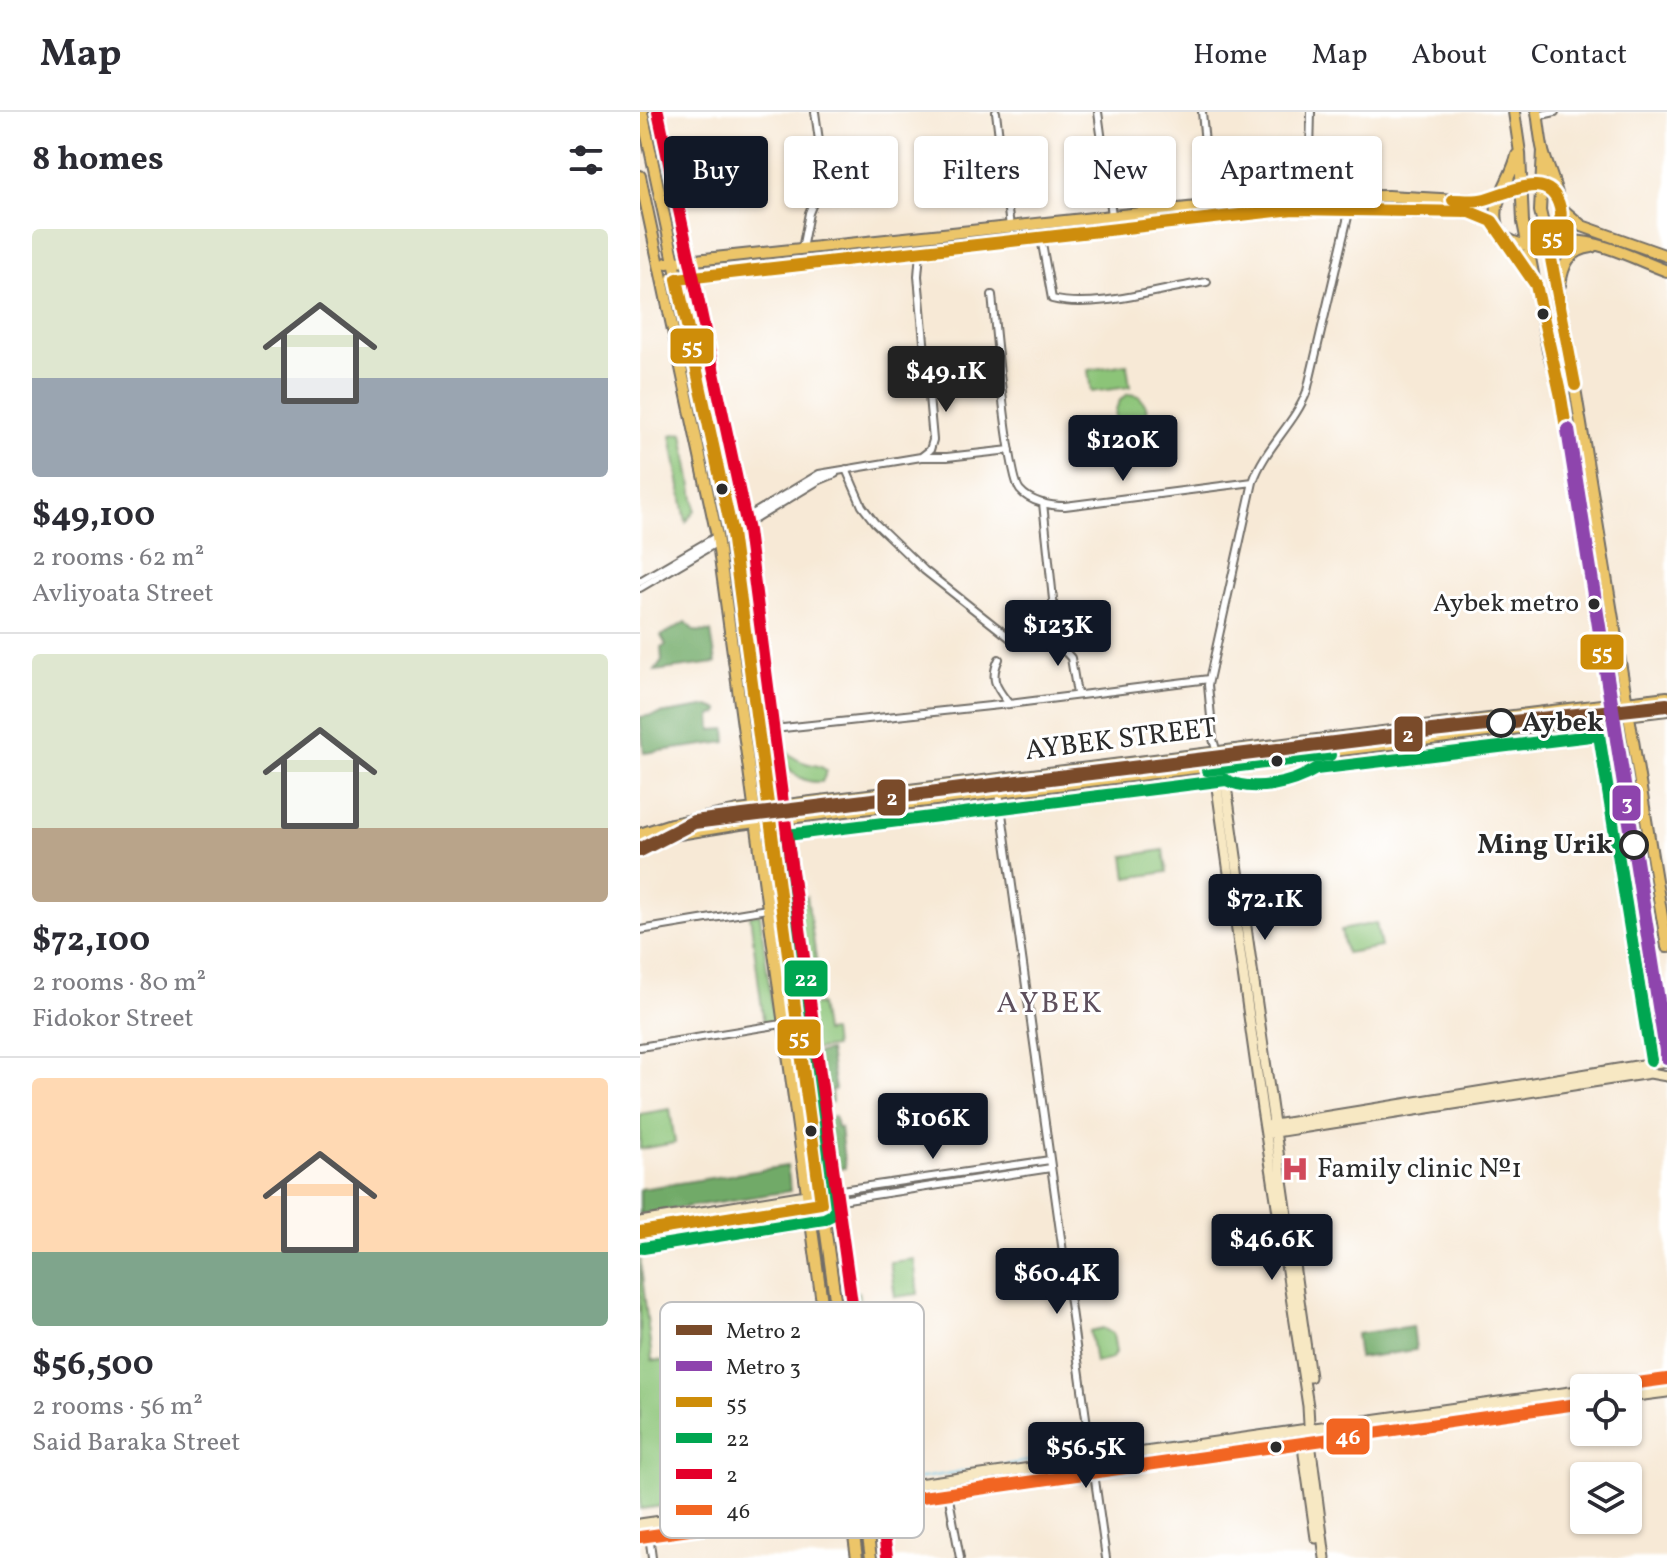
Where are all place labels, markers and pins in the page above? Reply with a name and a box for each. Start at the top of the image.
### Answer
unlabelled marker [1535,306,1551,322]
pin: $49.1K [881,346,1011,414]
pin: $120K [1067,415,1179,483]
unlabelled marker [714,481,730,497]
place label: Aybek metro [1433,586,1579,622]
marker: Aybek metro [1586,596,1602,612]
pin: $123K [1002,600,1114,668]
place label: Aybek [1522,704,1604,743]
marker: Aybek [1487,709,1515,737]
unlabelled marker [1269,753,1285,769]
place label: Ming Urik [1477,826,1613,865]
marker: Ming Urik [1620,831,1648,859]
pin: $72.1K [1200,874,1330,942]
pin: $106K [877,1093,989,1161]
unlabelled marker [803,1123,819,1139]
place label: Family clinic №1 [1317,1150,1522,1189]
hospital icon: Family clinic №1 [1280,1154,1310,1184]
pin: $46.6K [1207,1214,1337,1282]
pin: $60.4K [992,1248,1122,1316]
pin: $56.5K [1021,1422,1151,1490]
unlabelled marker [1268,1439,1284,1455]

